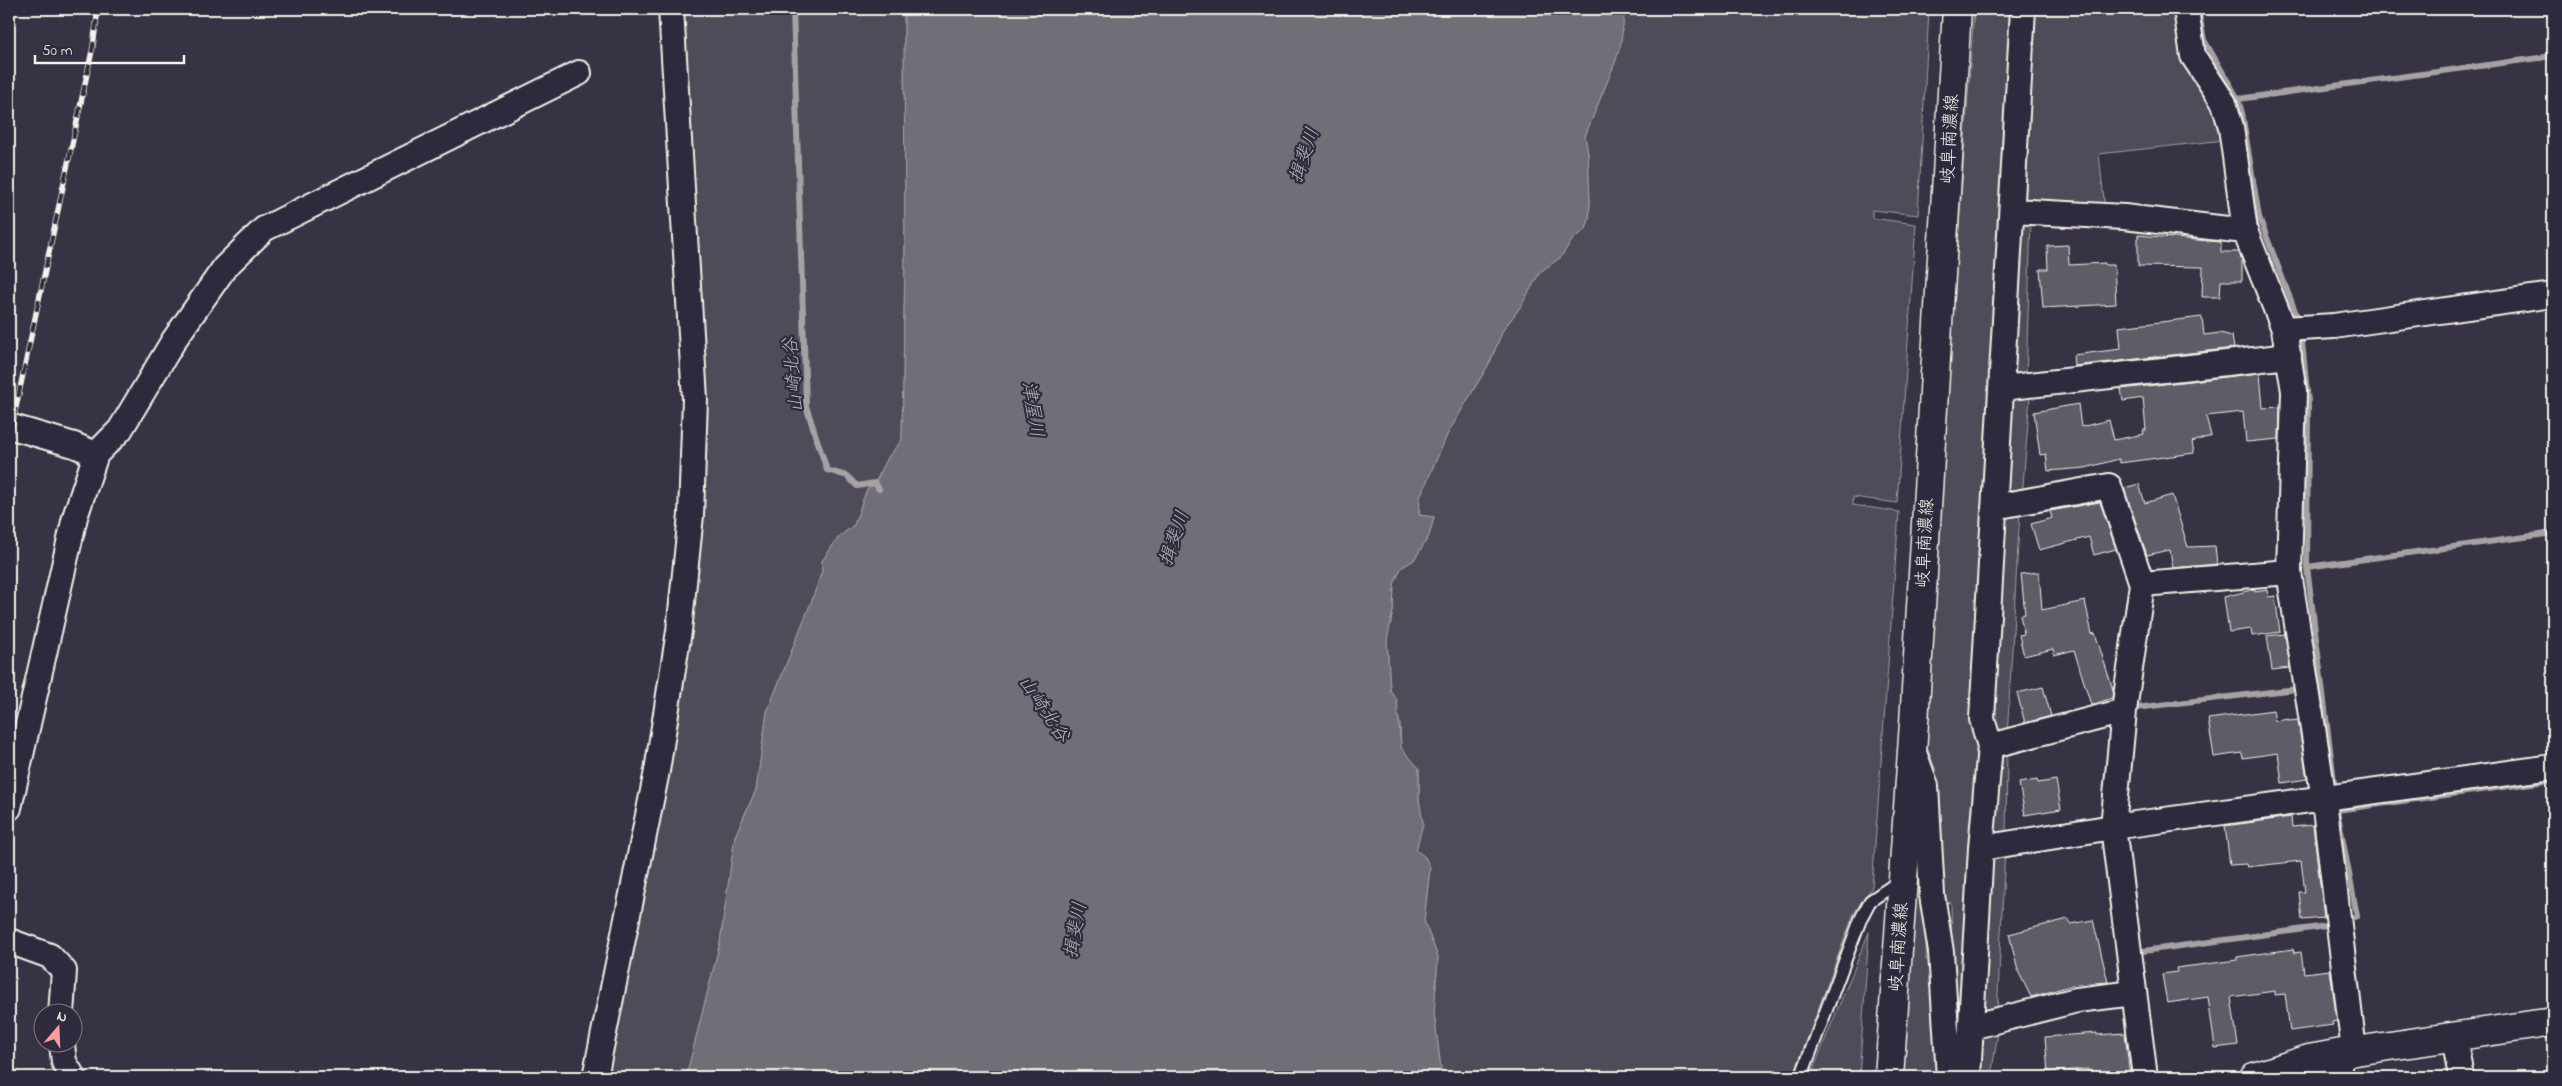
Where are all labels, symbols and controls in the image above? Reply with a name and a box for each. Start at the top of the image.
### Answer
scale bar [35,32,184,64]
text: 50 m [42,40,73,62]
street label: 岐阜南濃線 [1936,93,1966,185]
water label: 揖斐川 [1283,124,1327,187]
water label: 山崎北谷 [778,335,811,414]
water label: 津屋川 [1014,379,1049,440]
street label: 岐阜南濃線 [1911,497,1941,589]
water label: 揖斐川 [1153,507,1197,570]
water label: 山崎北谷 [1010,670,1076,749]
water label: 揖斐川 [1058,900,1095,961]
street label: 岐阜南濃線 [1884,901,1916,993]
north arrow [32,1004,82,1054]
text: N [54,1006,70,1029]

